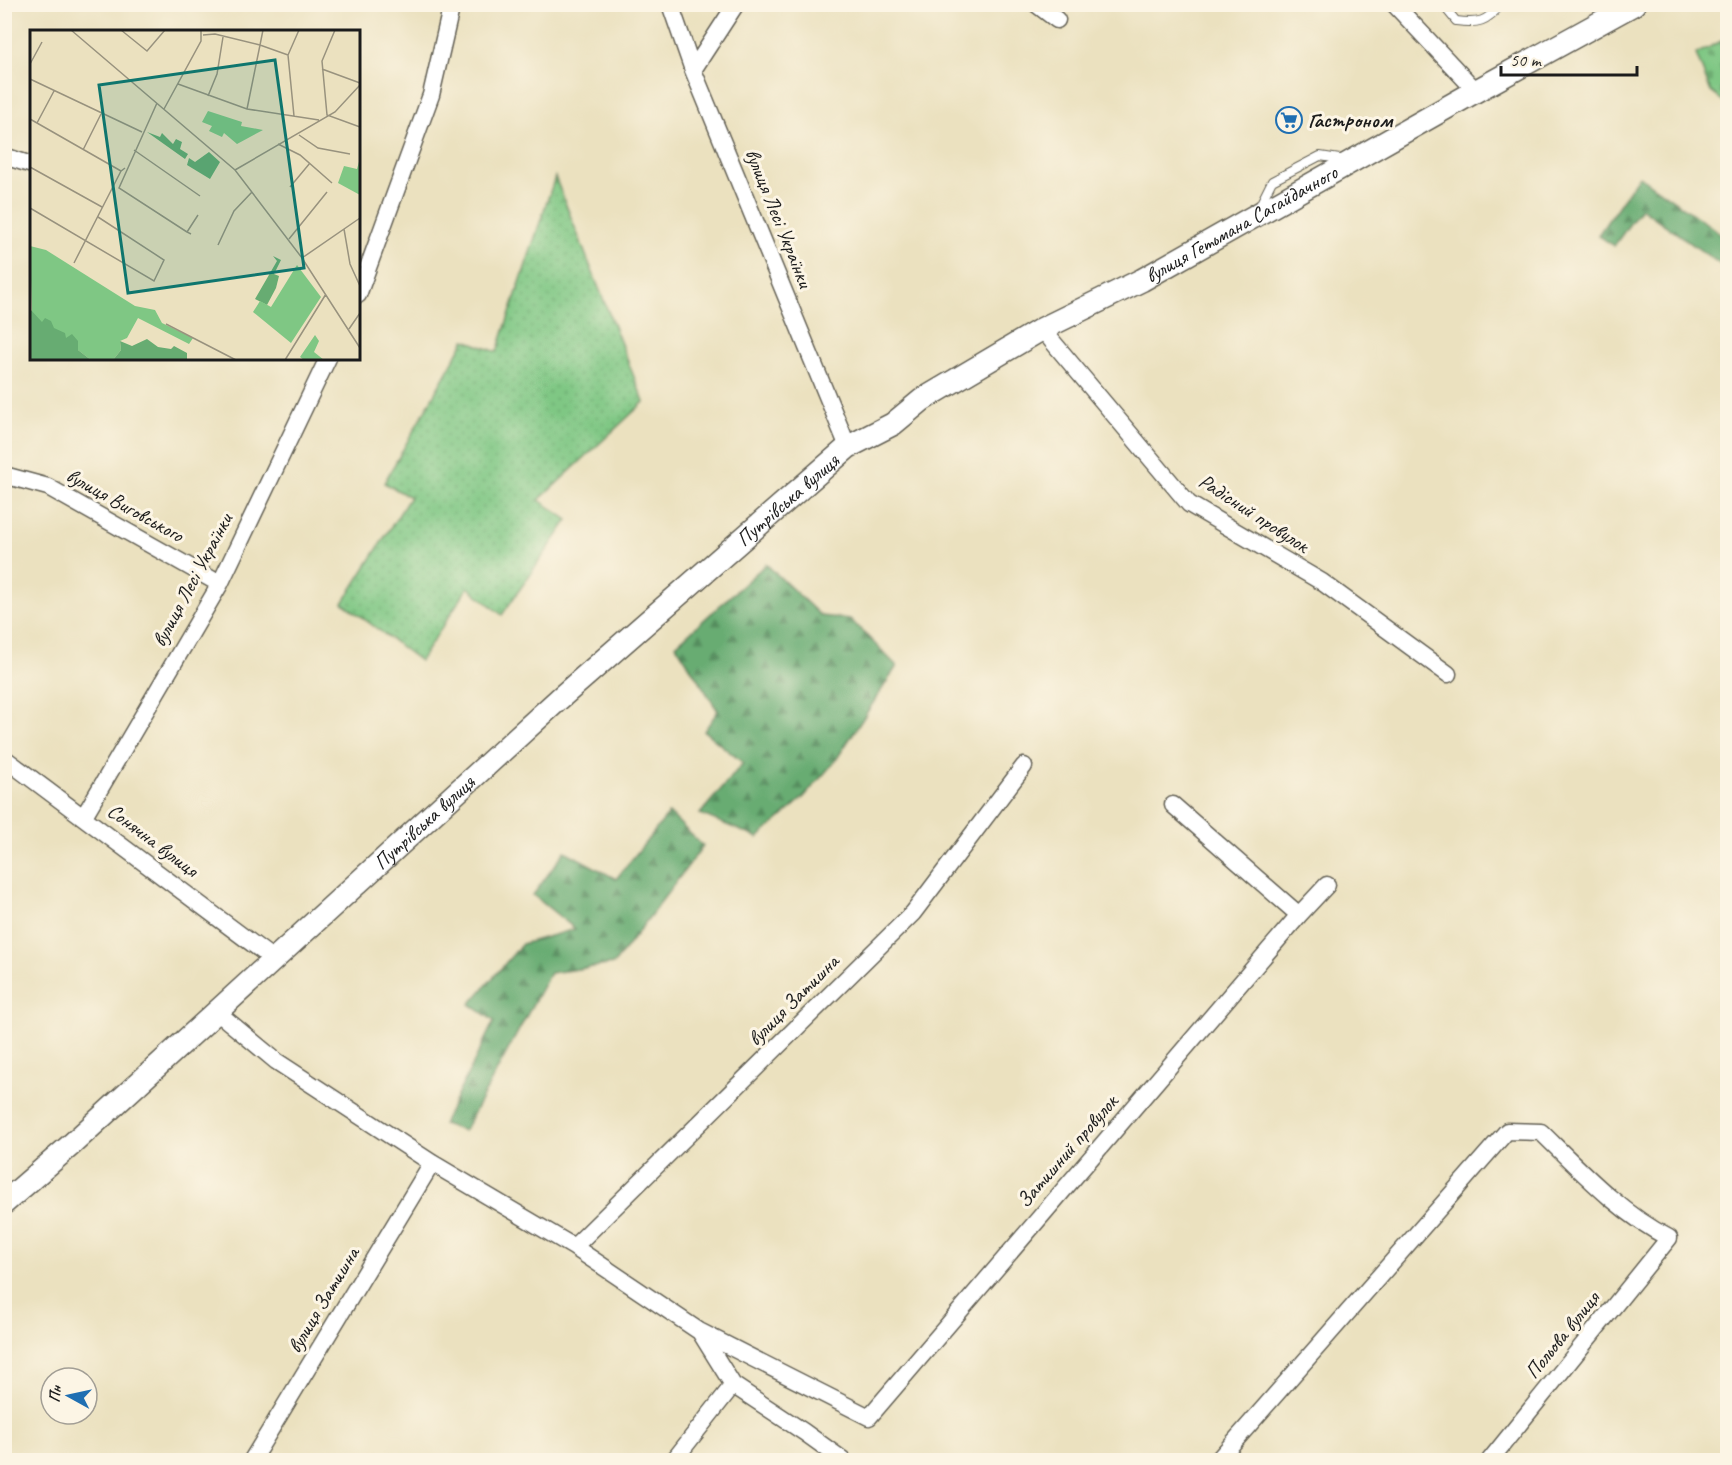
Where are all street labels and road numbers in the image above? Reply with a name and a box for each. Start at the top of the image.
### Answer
street label: вулиця Лесі Українки [739,145,819,292]
street label: вулиця Гетьмана Сагайдачного [1140,158,1343,289]
street label: Путрівська вулиця [731,447,846,552]
street label: вулиця Виговського [62,462,190,549]
street label: Радісний провулок [1194,468,1316,560]
street label: вулиця Лесі Українки [146,508,239,651]
street label: Путрівська вулиця [368,768,481,875]
street label: Сонячна вулиця [103,797,205,884]
street label: вулиця Затишна [742,947,846,1051]
street label: Затишний провулок [1011,1087,1125,1213]
street label: вулиця Затишна [281,1240,366,1358]
street label: Польова вулиця [1519,1285,1606,1384]

